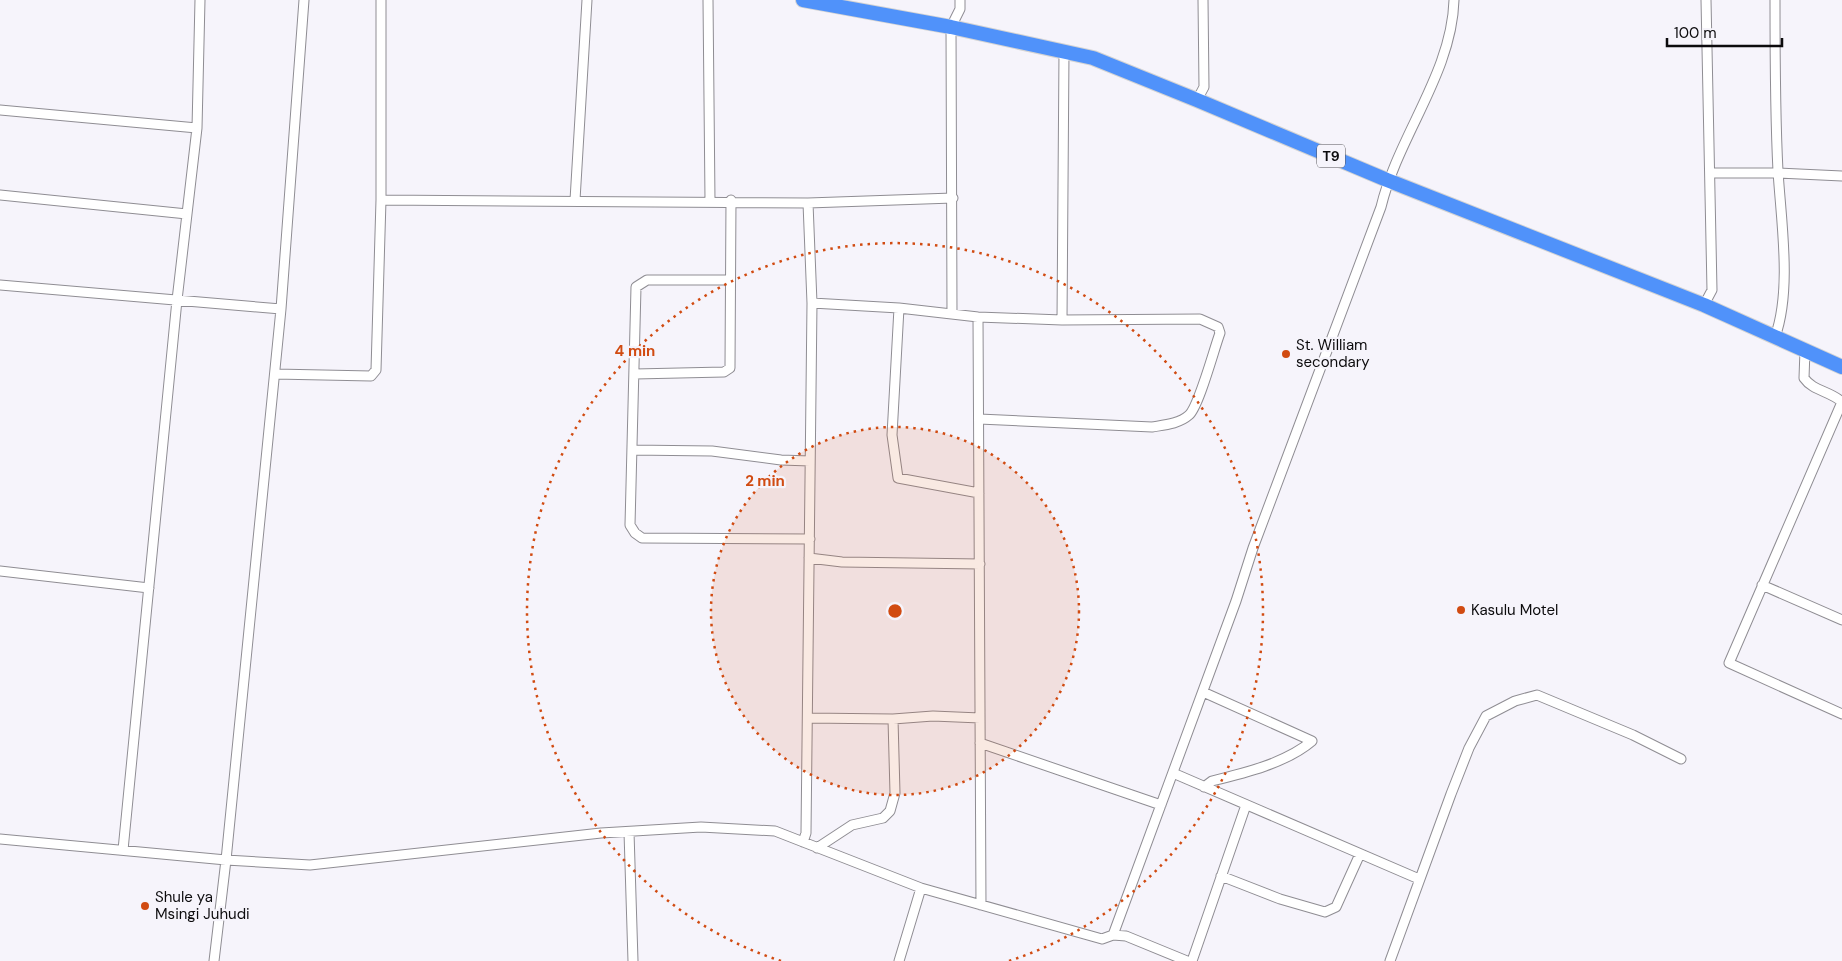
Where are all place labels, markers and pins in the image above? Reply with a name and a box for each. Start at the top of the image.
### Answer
place label: St. William secondary [1296,335,1370,372]
marker: St. William secondary [1280,348,1292,360]
place label: Kasulu Motel [1471,600,1558,620]
centre of rings [886,602,904,620]
marker: Kasulu Motel [1455,604,1467,616]
place label: Shule ya Msingi Juhudi [155,887,250,924]
marker: Shule ya Msingi Juhudi [139,900,151,912]

